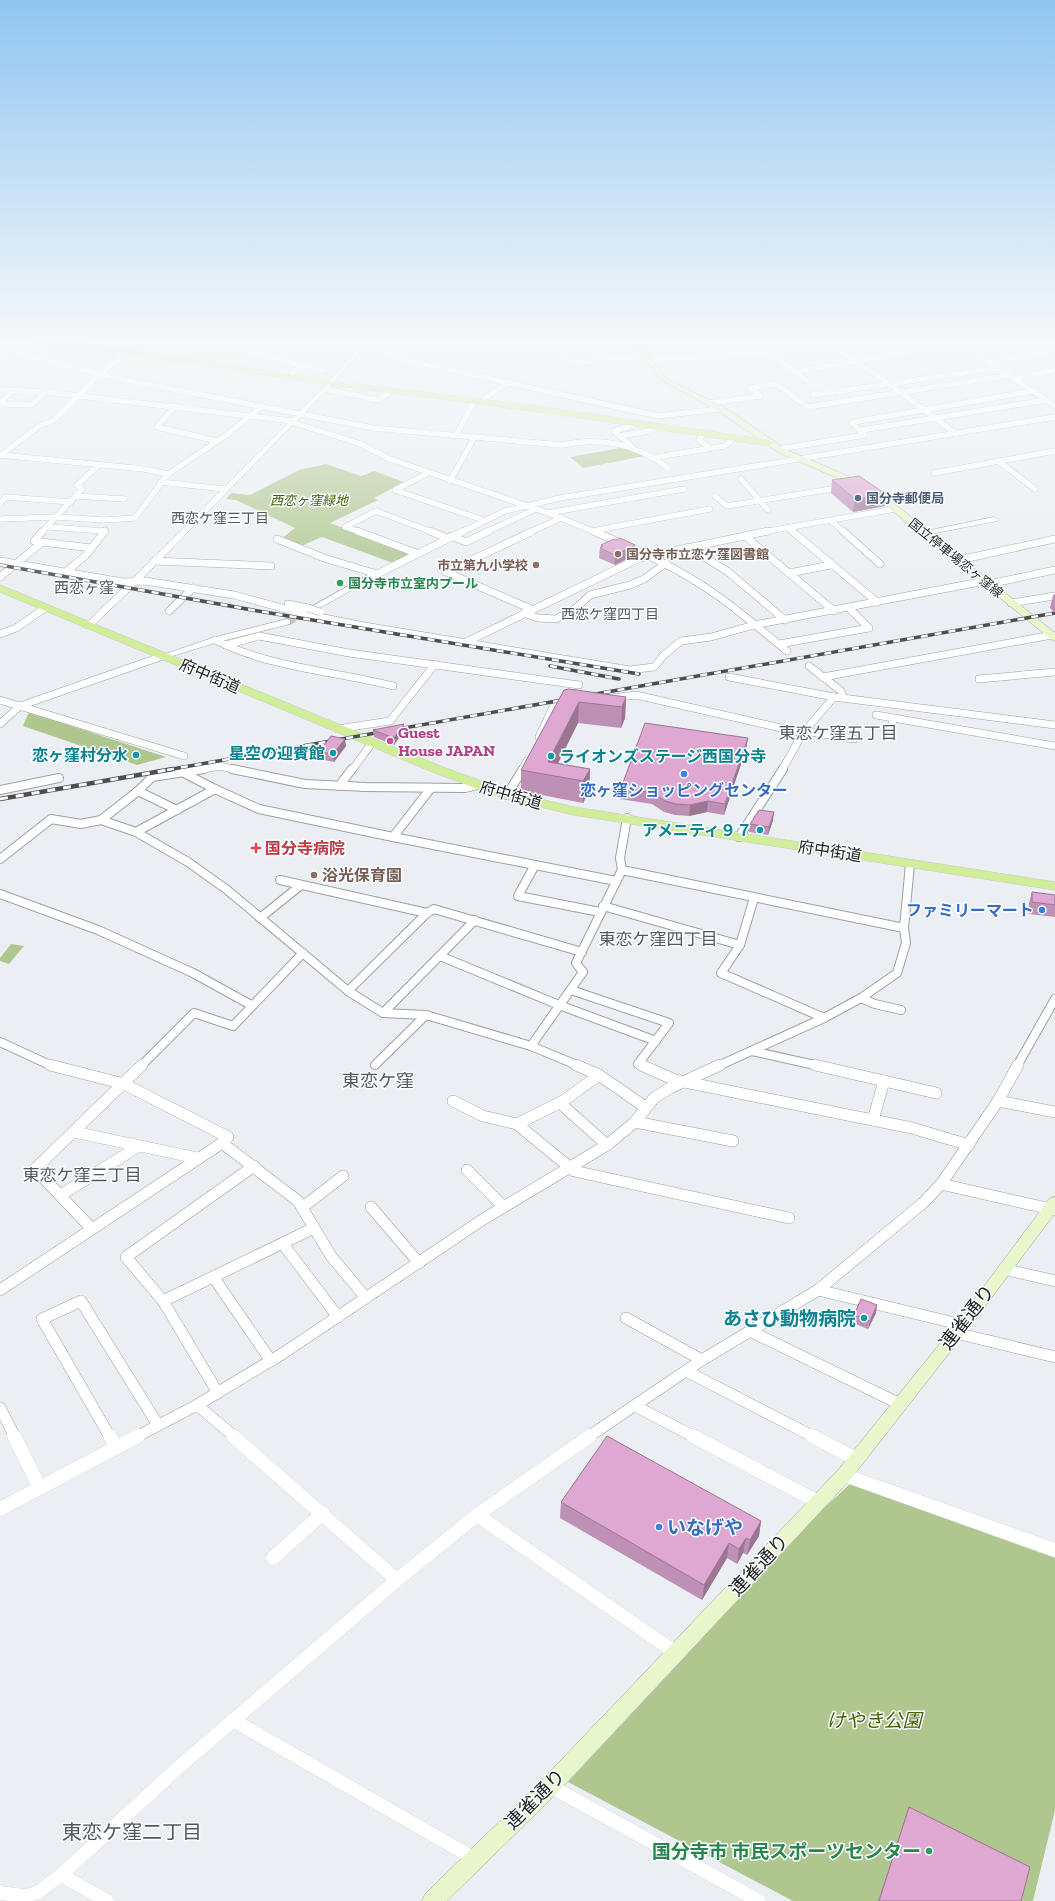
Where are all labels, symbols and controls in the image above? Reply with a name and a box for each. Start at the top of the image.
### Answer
place label: 国分寺郵便局 [866,491,944,506]
park label: 西恋ヶ窪緑地 [270,493,350,508]
marker: 国分寺郵便局 [853,493,863,503]
district label: 西恋ケ窪三丁目 [171,510,269,527]
street label: 国立停車場恋ヶ窪線 [906,515,1006,601]
place label: 国分寺市立恋ケ窪図書館 [626,547,769,562]
marker: 国分寺市立恋ケ窪図書館 [613,549,623,559]
place label: 市立第九小学校 [437,558,528,573]
marker: 市立第九小学校 [531,560,541,570]
place label: 国分寺市立室内プール [348,576,478,591]
marker: 国分寺市立室内プール [335,578,345,588]
district label: 西恋ヶ窪 [54,579,114,597]
district label: 西恋ケ窪四丁目 [561,606,659,623]
street label: 府中街道 [177,655,243,697]
place label: Guest House JAPAN [398,723,495,760]
district label: 東恋ケ窪五丁目 [779,723,898,743]
marker: Guest House JAPAN [385,736,395,746]
place label: 星空の迎賓館 [229,744,325,763]
place label: 恋ヶ窪村分水 [32,746,128,765]
place label: ライオンズステージ西国分寺 [559,747,766,766]
marker: 星空の迎賓館 [328,748,338,758]
marker: 恋ヶ窪村分水 [131,750,141,760]
marker: ライオンズステージ西国分寺 [546,751,556,761]
marker: 恋ヶ窪ショッピングセンター [679,769,689,779]
street label: 府中街道 [478,777,544,813]
place label: 恋ヶ窪ショッピングセンター [580,781,788,800]
place label: アメニティ９７ [642,821,752,840]
marker: アメニティ９７ [755,825,765,835]
street label: 府中街道 [797,837,863,865]
place label: 国分寺病院 [265,839,345,858]
marker: 国分寺病院 [250,842,262,854]
place label: 浴光保育園 [322,866,402,885]
marker: 浴光保育園 [309,870,319,880]
place label: ファミリーマート [906,901,1034,920]
marker: ファミリーマート [1037,905,1047,915]
district label: 東恋ケ窪四丁目 [599,929,718,949]
district label: 東恋ケ窪 [342,1070,414,1092]
district label: 東恋ケ窪三丁目 [23,1165,142,1185]
street label: 連雀通り [935,1280,999,1354]
place label: あさひ動物病院 [723,1307,856,1330]
marker: あさひ動物病院 [859,1313,869,1323]
place label: いなげや [667,1516,743,1539]
marker: いなげや [654,1522,664,1532]
street label: 連雀通り [725,1529,793,1601]
park label: けやき公園 [826,1709,924,1732]
street label: 連雀通り [500,1764,570,1834]
district label: 東恋ケ窪二丁目 [62,1820,202,1844]
place label: 国分寺市 市民スポーツセンター [652,1840,921,1863]
marker: 国分寺市 市民スポーツセンター [924,1846,934,1856]

